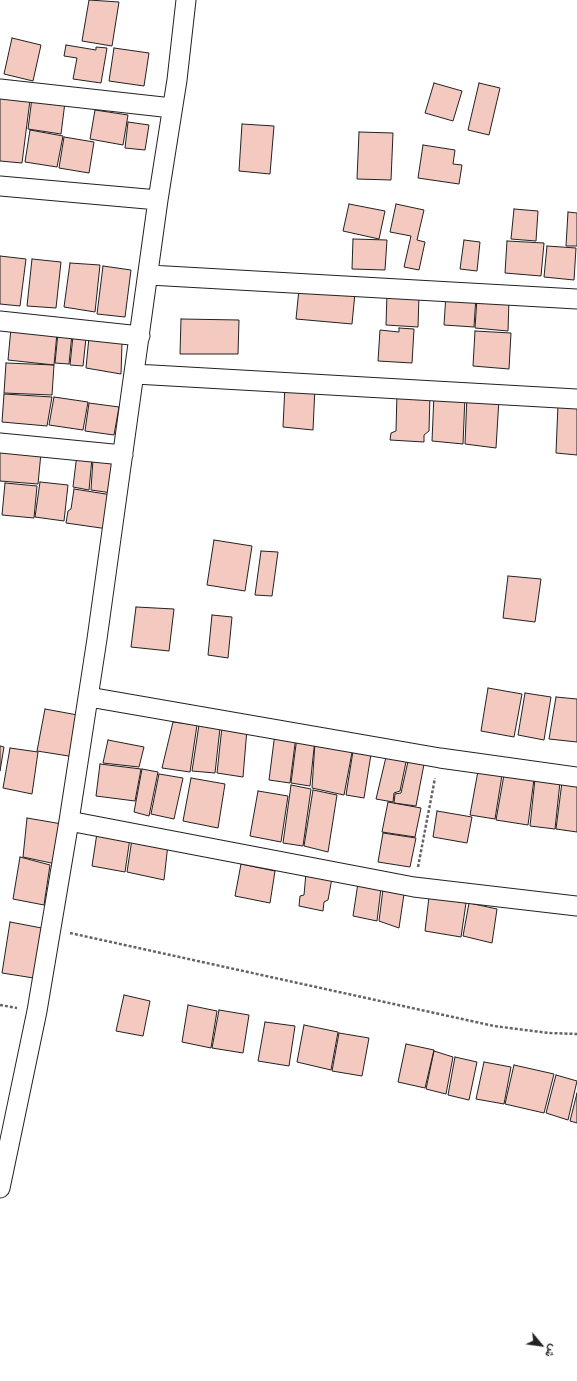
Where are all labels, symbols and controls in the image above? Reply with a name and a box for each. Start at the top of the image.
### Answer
north arrow [521,1325,561,1365]
text: ش [543,1342,561,1360]

